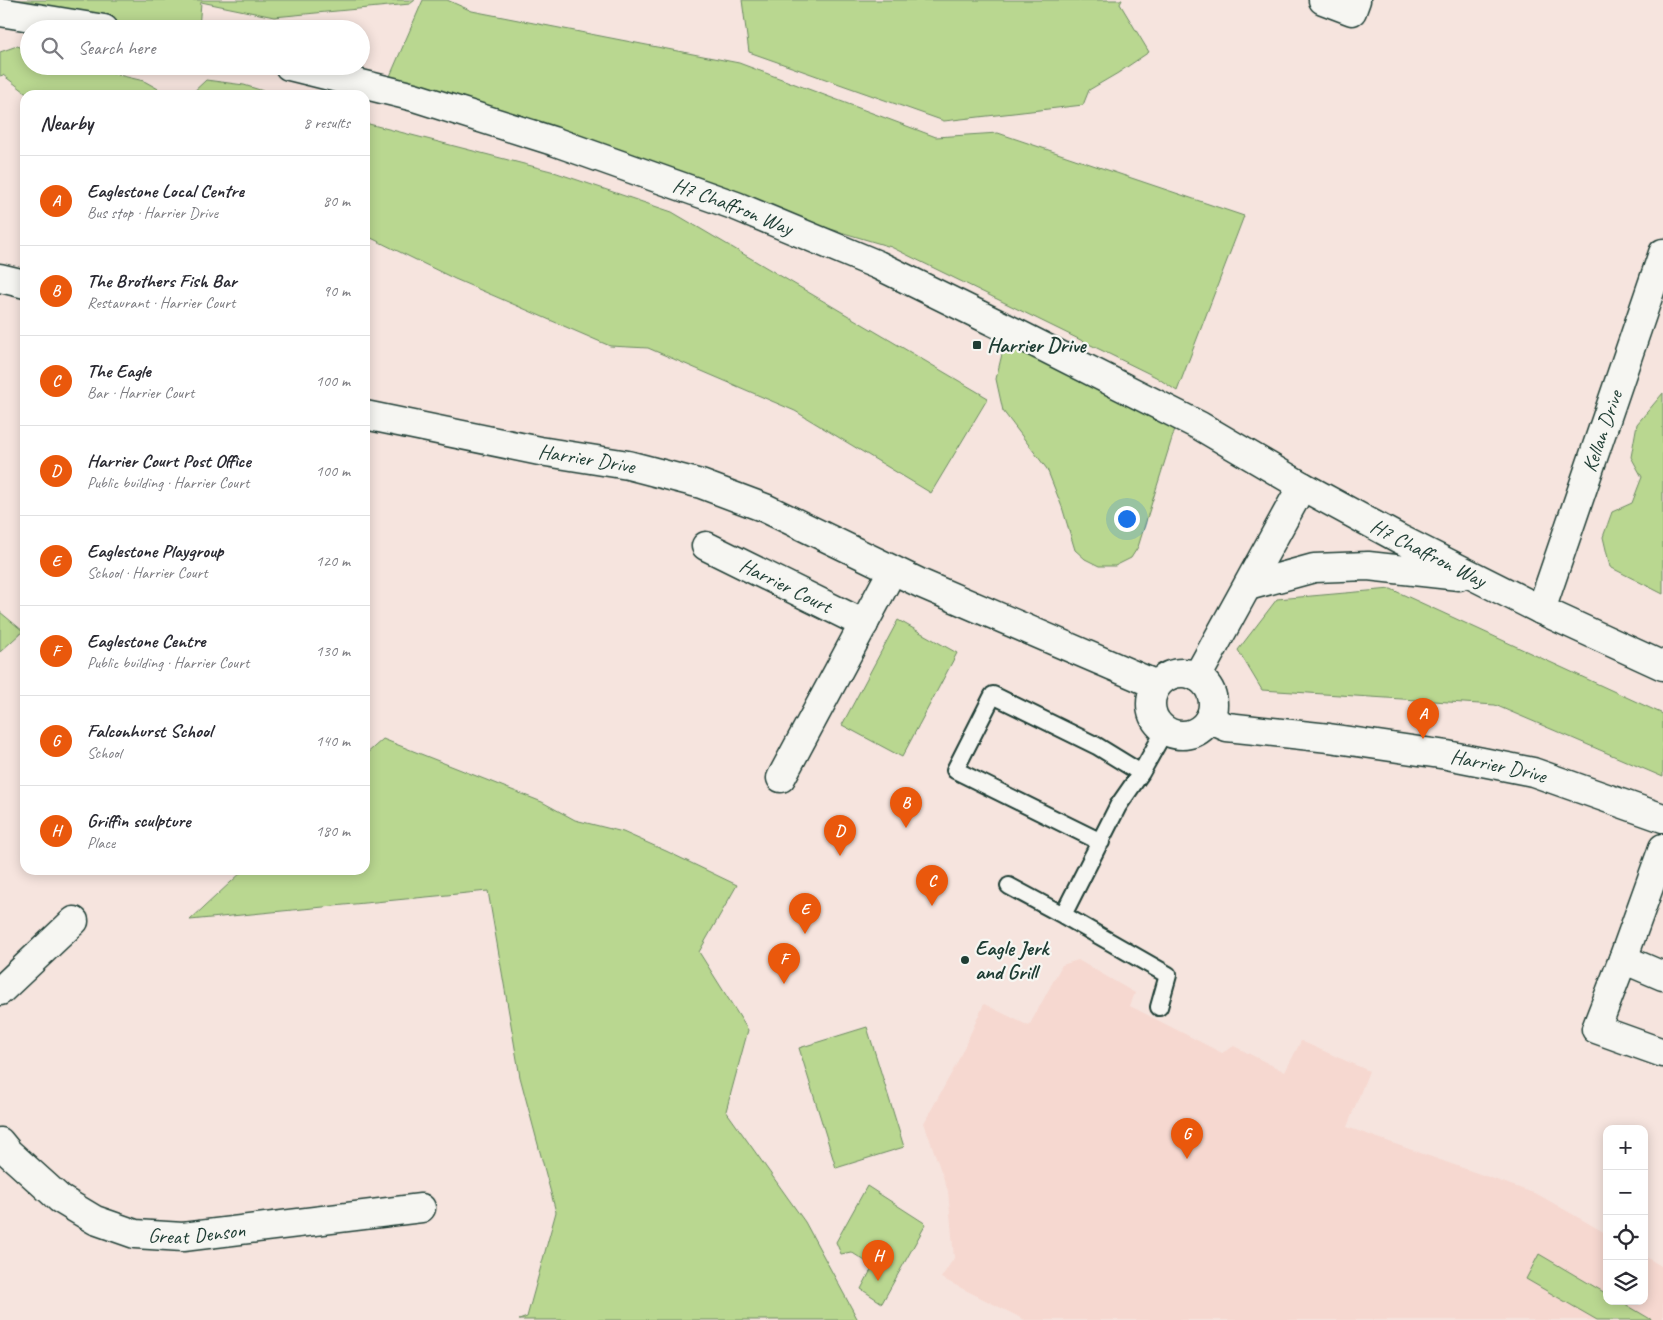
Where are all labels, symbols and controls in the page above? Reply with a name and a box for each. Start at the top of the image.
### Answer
search box [20,20,370,75]
icon: search [38,34,66,62]
text: Search here [78,36,155,60]
text: Nearby [40,110,93,136]
text: 8 results [303,113,350,133]
street label: H7 Chaffron Way [670,172,798,242]
text: Eaglestone Local Centre [87,179,244,203]
text: A [52,191,60,211]
text: 80 m [323,191,350,211]
text: Bus stop · Harrier Drive [87,203,218,223]
text: The Brothers Fish Bar [87,269,237,293]
text: B [52,281,60,301]
text: 90 m [323,281,350,301]
text: Restaurant · Harrier Court [87,293,235,313]
place label: Harrier Drive [987,332,1088,358]
marker: Harrier Drive [971,339,983,351]
text: The Eagle [87,359,151,383]
text: C [52,371,60,391]
text: 100 m [316,371,350,391]
text: Bar · Harrier Court [87,383,194,403]
street label: Kellan Drive [1576,385,1629,475]
street label: Harrier Drive [537,438,639,480]
text: Harrier Court Post Office [87,449,250,473]
text: D [51,461,61,481]
text: 100 m [316,461,350,481]
text: Public building · Harrier Court [87,473,249,493]
your location [1114,506,1140,532]
street label: H7 Chaffron Way [1366,513,1492,594]
text: Eaglestone Playgroup [87,539,223,563]
text: E [52,551,60,571]
text: 120 m [316,551,350,571]
street label: Harrier Court [736,552,838,620]
text: School · Harrier Court [87,563,208,583]
text: Eaglestone Centre [87,629,205,653]
text: F [52,641,60,661]
text: 130 m [316,641,350,661]
text: Public building · Harrier Court [87,653,249,673]
pin: A [1407,698,1439,739]
text: Falconhurst School [87,719,212,743]
text: G [52,731,60,751]
text: 140 m [316,731,350,751]
text: School [87,743,121,763]
street label: Harrier Drive [1448,743,1551,789]
pin: B [890,787,922,828]
text: Griffin sculpture [87,809,190,833]
pin: D [824,815,856,856]
text: H [51,821,61,841]
text: 180 m [316,821,350,841]
text: Place [87,833,115,853]
pin: C [916,865,948,906]
pin: E [789,893,821,934]
place label: Eagle Jerk and Grill [975,935,1050,985]
pin: F [768,943,800,984]
marker: Eagle Jerk and Grill [959,954,971,966]
pin: G [1171,1118,1203,1159]
map controls [1603,1125,1648,1305]
button: + [1603,1125,1648,1170]
button: − [1603,1170,1648,1215]
button: locate [1603,1215,1648,1260]
street label: Great Denson [147,1216,247,1250]
pin: H [862,1240,894,1281]
button: layers [1603,1260,1648,1305]

